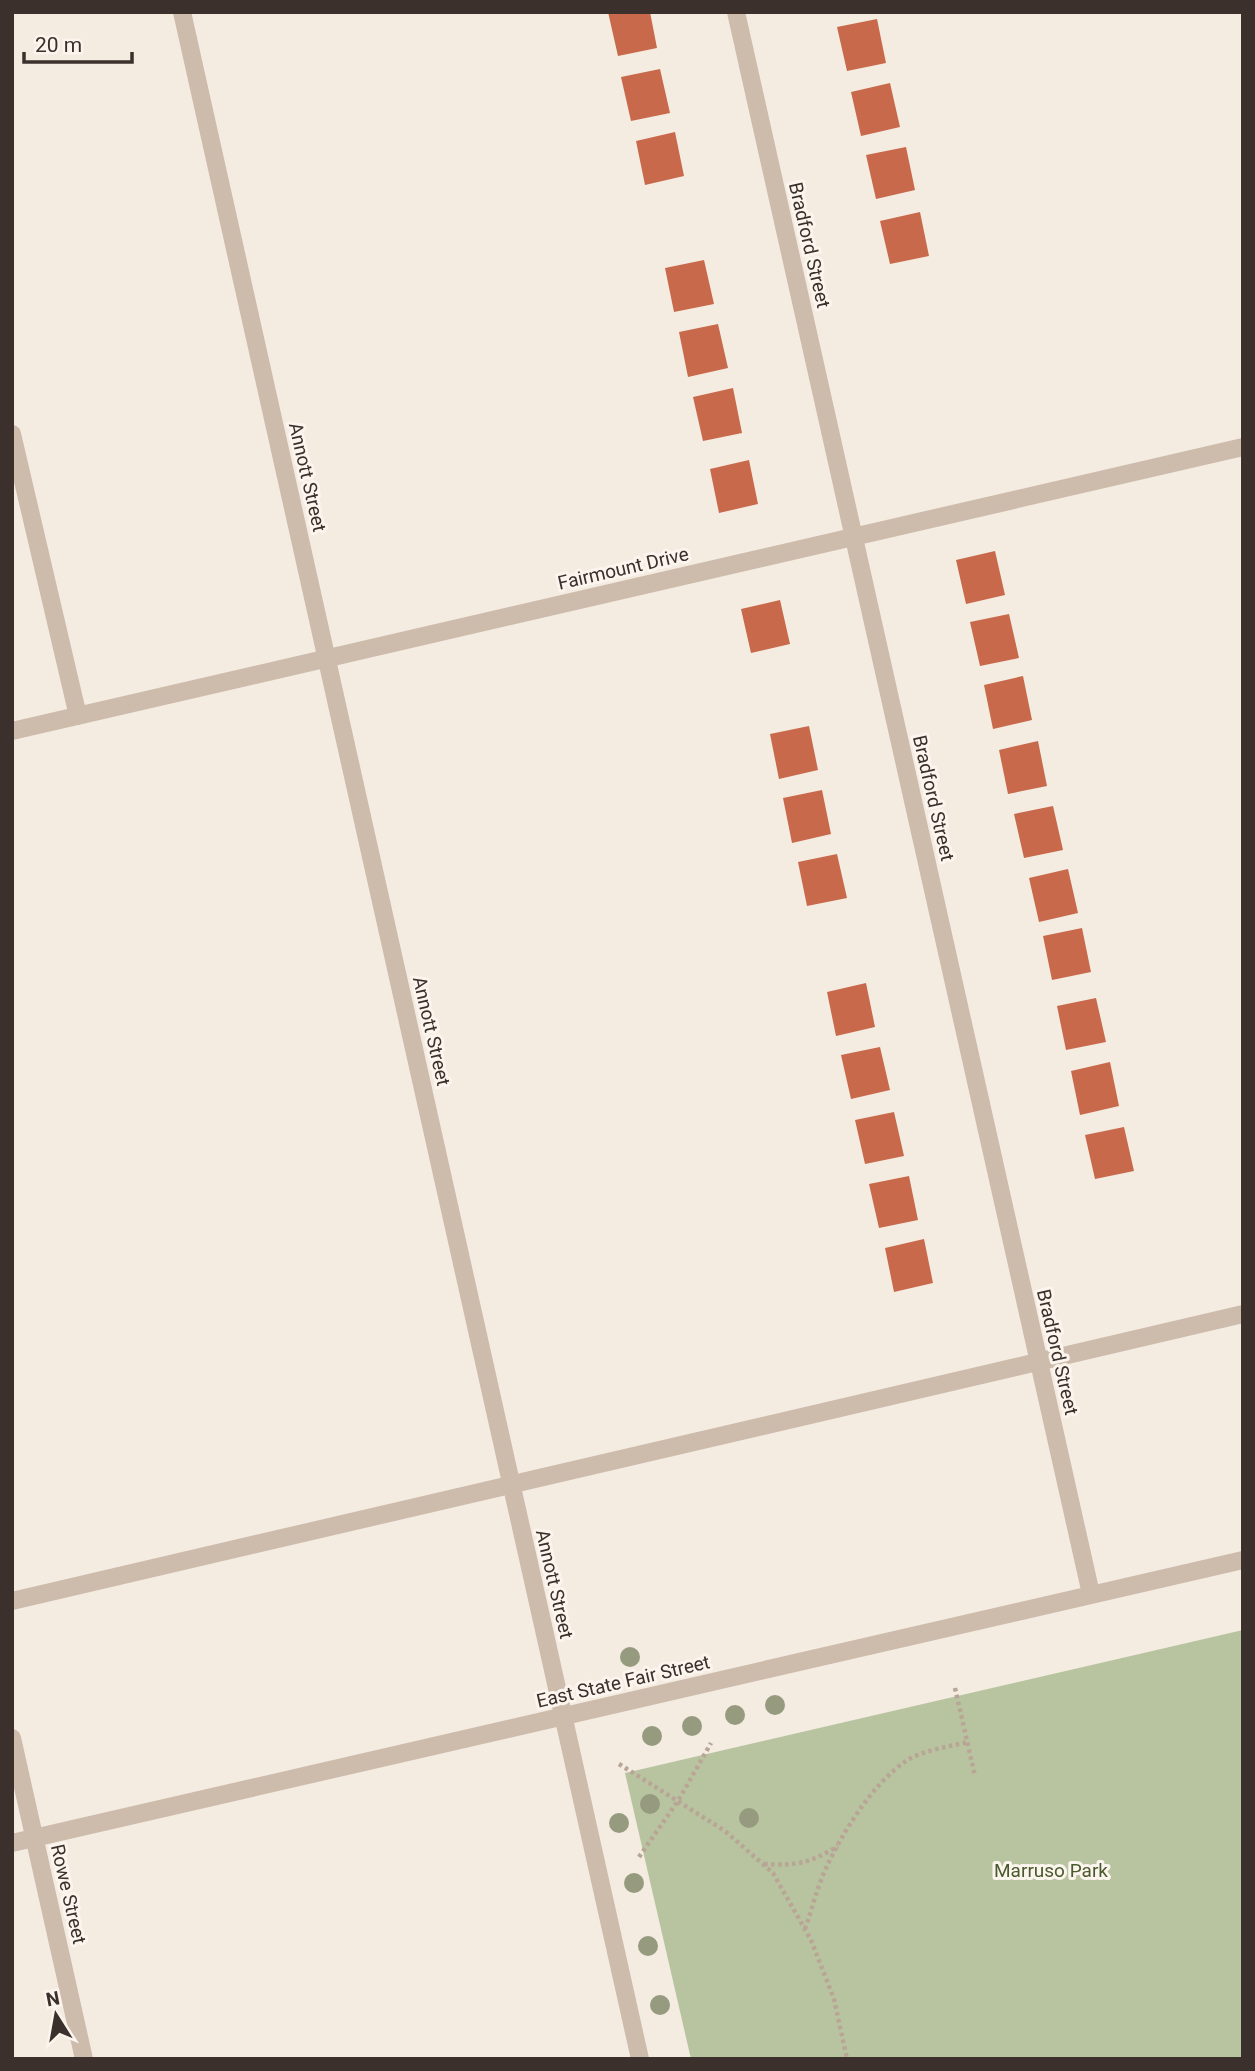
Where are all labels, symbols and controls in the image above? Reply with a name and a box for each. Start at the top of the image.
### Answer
scale bar [24,21,133,65]
text: 20 m [35,33,82,57]
street label: Bradford Street [784,180,835,310]
street label: Annott Street [284,420,331,534]
street label: Fairmount Drive [555,542,691,595]
street label: Bradford Street [908,733,959,863]
street label: Annott Street [408,974,455,1088]
street label: Bradford Street [1032,1287,1083,1417]
street label: Annott Street [531,1527,578,1641]
street label: East State Fair Street [534,1650,712,1713]
street label: Rowe Street [46,1842,91,1946]
park label: Marruso Park [994,1859,1108,1882]
north arrow [21,1980,91,2050]
text: N [44,1986,62,2011]

